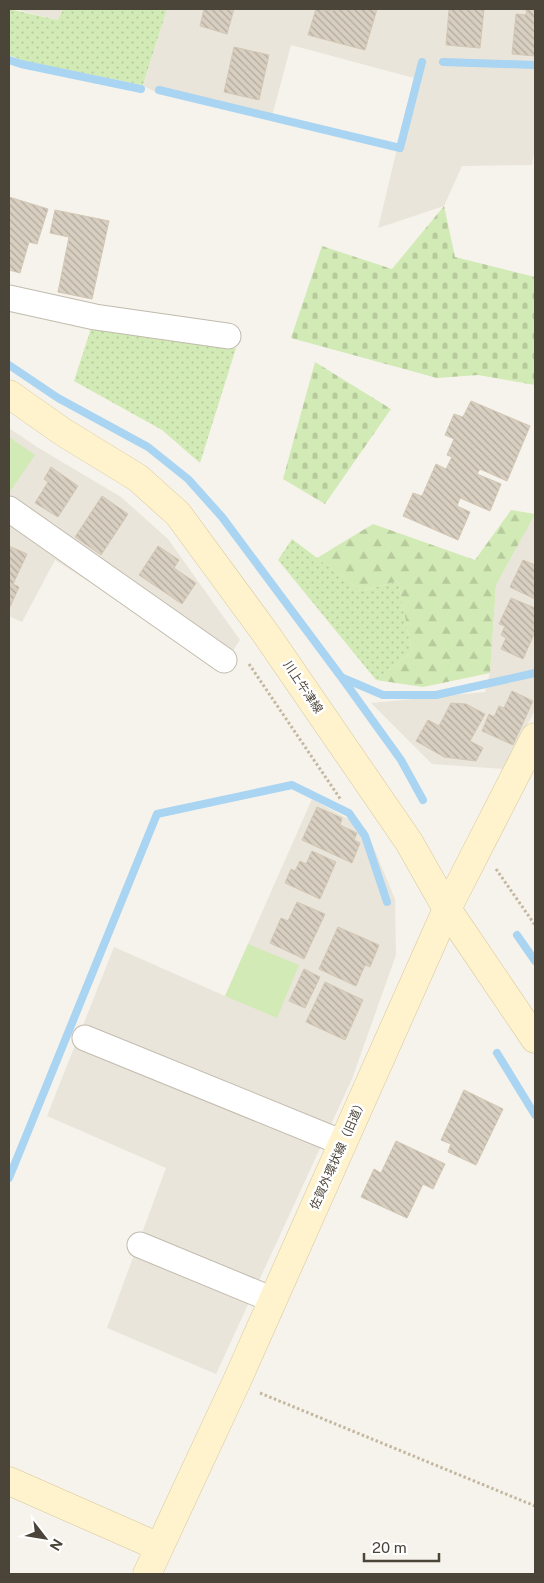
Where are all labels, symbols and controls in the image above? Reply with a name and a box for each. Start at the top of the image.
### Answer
street label: 川上牛津線 [280,658,326,716]
street label: 佐賀外環状線（旧道） [307,1096,369,1212]
north arrow [20,1513,70,1563]
scale bar [364,1530,439,1562]
text: N [46,1536,66,1554]
text: 20 m [372,1539,407,1556]

